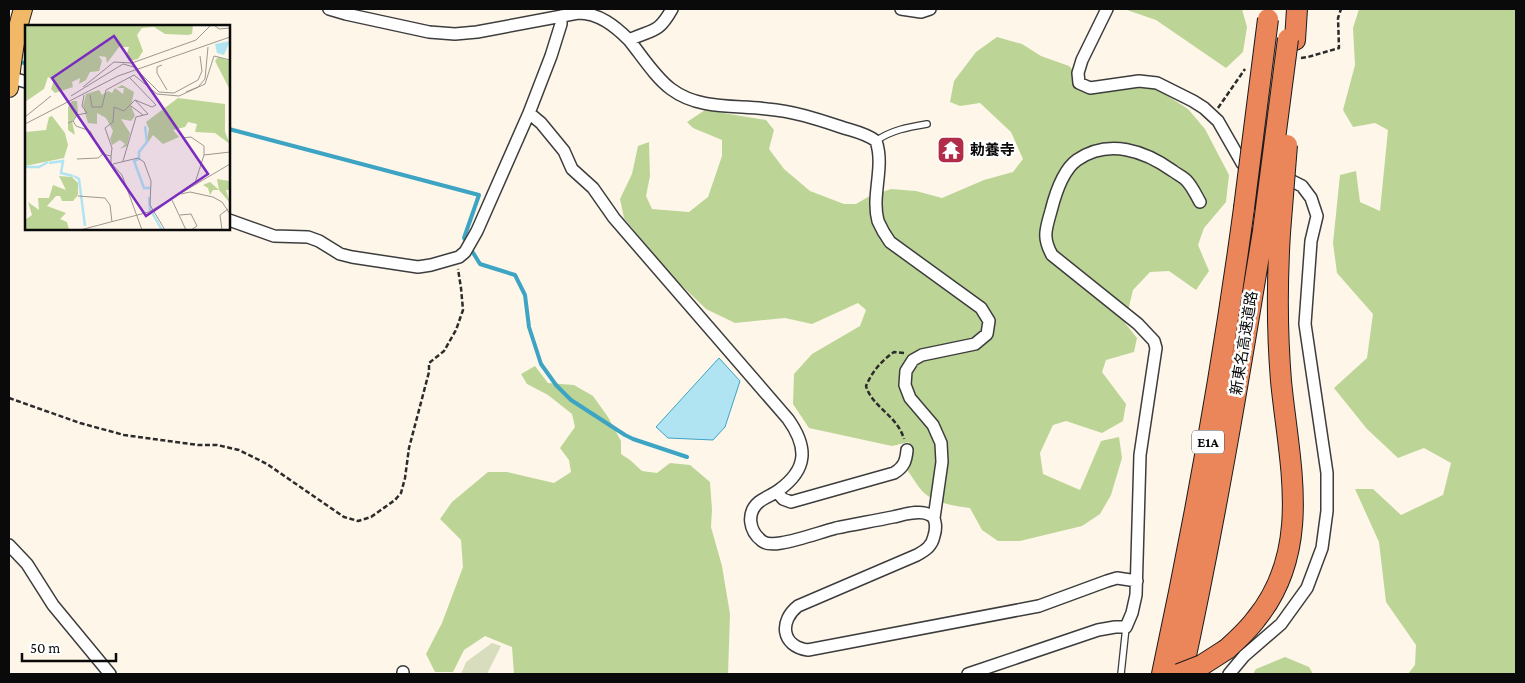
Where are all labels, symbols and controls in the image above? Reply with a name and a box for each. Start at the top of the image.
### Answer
inset map [25,25,230,230]
temple icon: 勅養寺 [936,135,966,165]
place label: 勅養寺 [970,142,1015,158]
street label: 新東名高速道路 [1228,290,1260,396]
road number: E1A [1192,431,1224,454]
scale bar [22,630,116,662]
text: 50 m [30,640,60,656]

